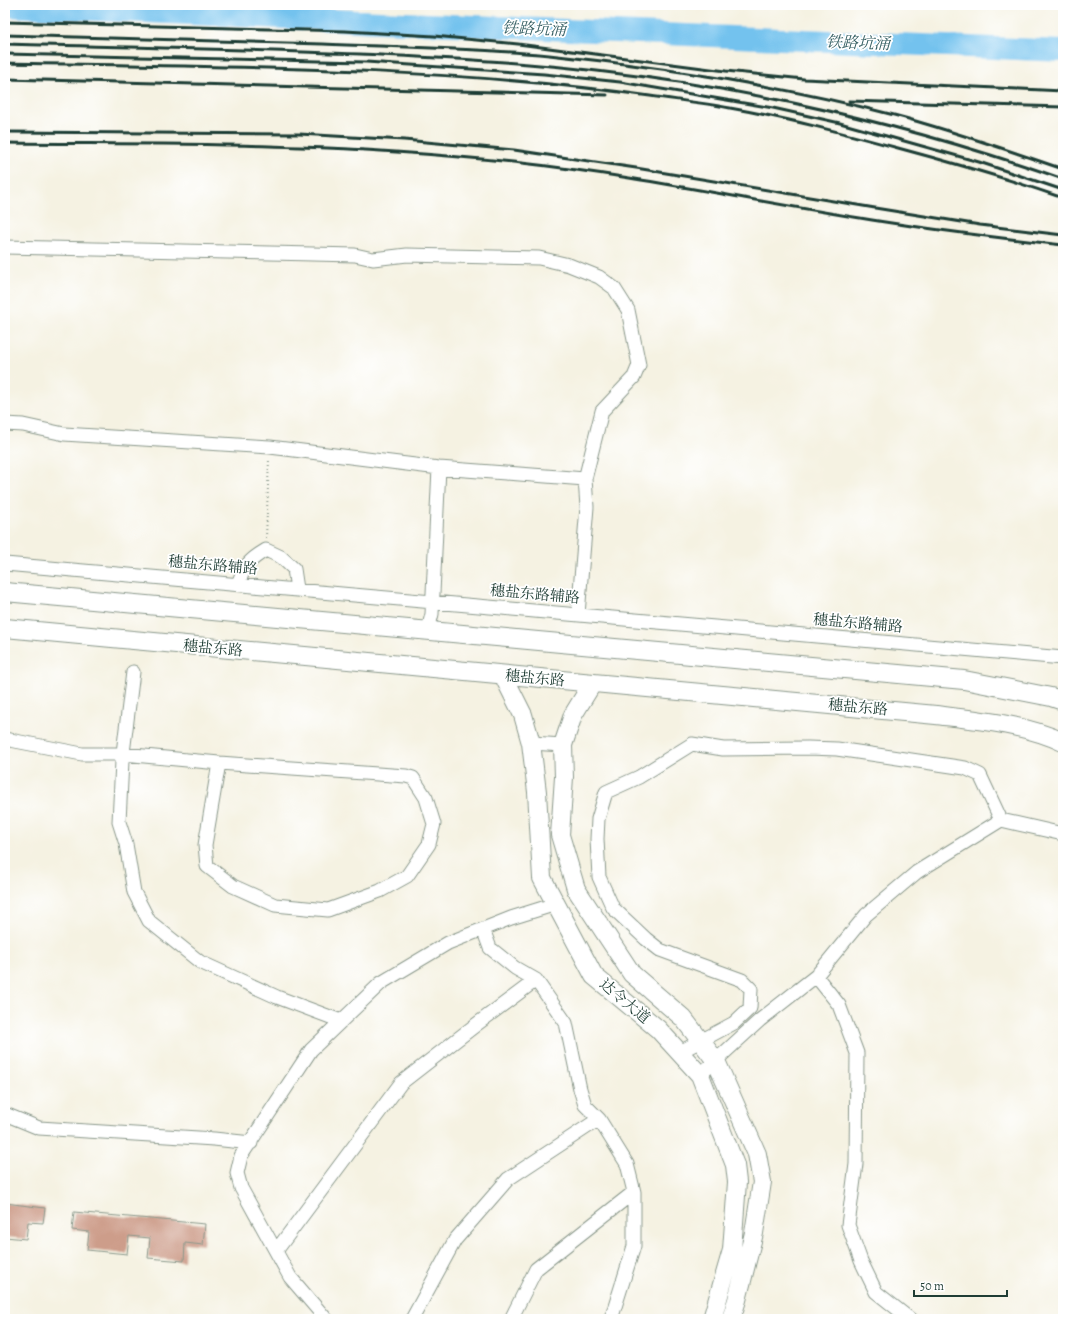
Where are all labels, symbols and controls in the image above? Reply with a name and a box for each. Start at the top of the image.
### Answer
water label: 铁路坑涌 [502,17,568,41]
water label: 铁路坑涌 [826,31,892,55]
street label: 穗盐东路辅路 [167,551,259,579]
street label: 穗盐东路辅路 [489,580,581,608]
street label: 穗盐东路辅路 [812,609,904,637]
street label: 穗盐东路 [182,635,244,661]
street label: 穗盐东路 [504,665,566,691]
street label: 穗盐东路 [827,694,889,720]
street label: 达令大道 [596,974,654,1028]
scale bar [914,1272,1007,1298]
text: 50 m [920,1278,944,1294]

